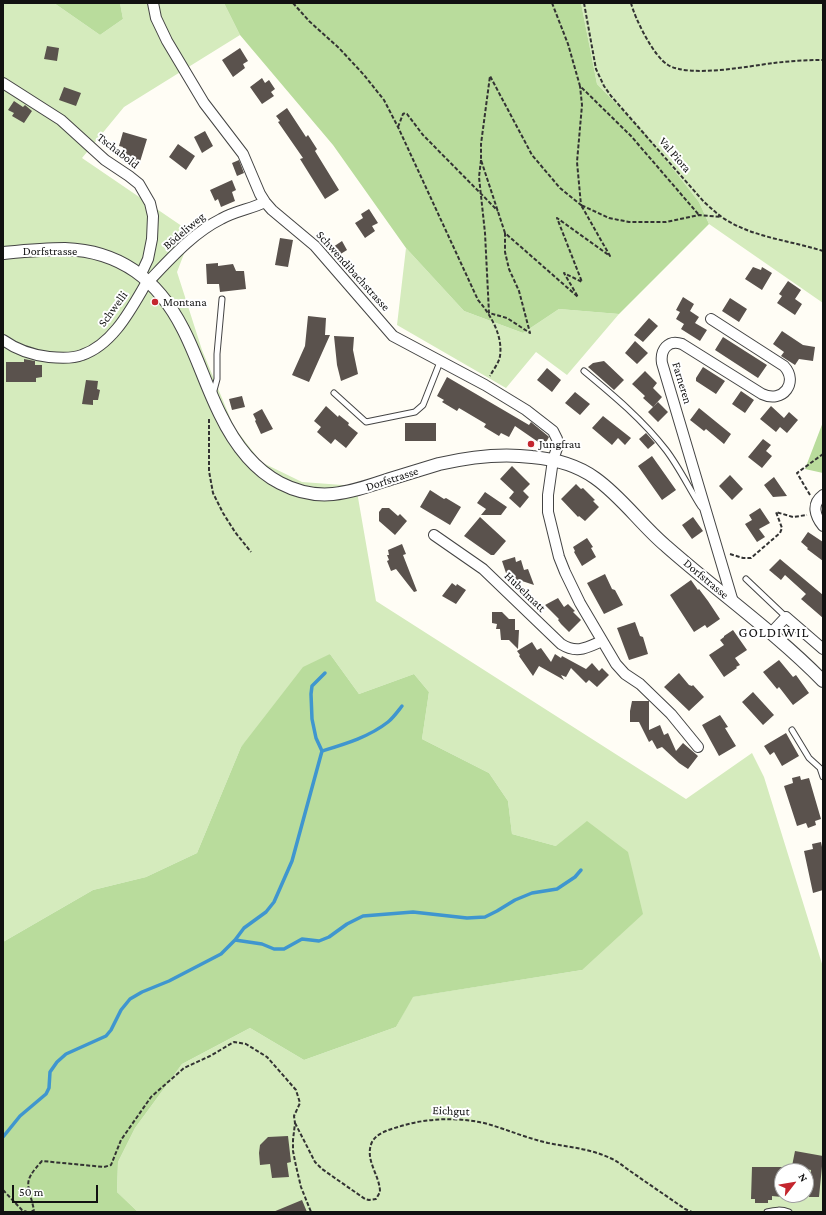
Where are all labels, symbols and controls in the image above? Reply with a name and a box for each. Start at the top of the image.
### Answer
street label: Tschabold [94,130,142,172]
street label: Val Piora [656,134,694,176]
street label: Bödeliweg [160,209,208,253]
street label: Schwendibachstrasse [313,228,393,314]
street label: Dorfstrasse [23,244,77,258]
street label: Schwelli [95,288,131,330]
place label: Montana [163,295,207,309]
marker: Montana [150,297,160,307]
street label: Farneren [669,360,695,406]
place label: Jungfrau [539,437,581,451]
marker: Jungfrau [526,439,536,449]
street label: Dorfstrasse [364,464,420,494]
street label: Dorfstrasse [680,556,732,602]
street label: Hubelmatt [501,569,549,615]
district label: GOLDIWIL [739,625,809,641]
street label: Eichgut [432,1103,470,1119]
north arrow [774,1163,814,1203]
text: N [796,1171,811,1184]
scale bar [14,1177,100,1203]
text: 50 m [19,1185,43,1199]

